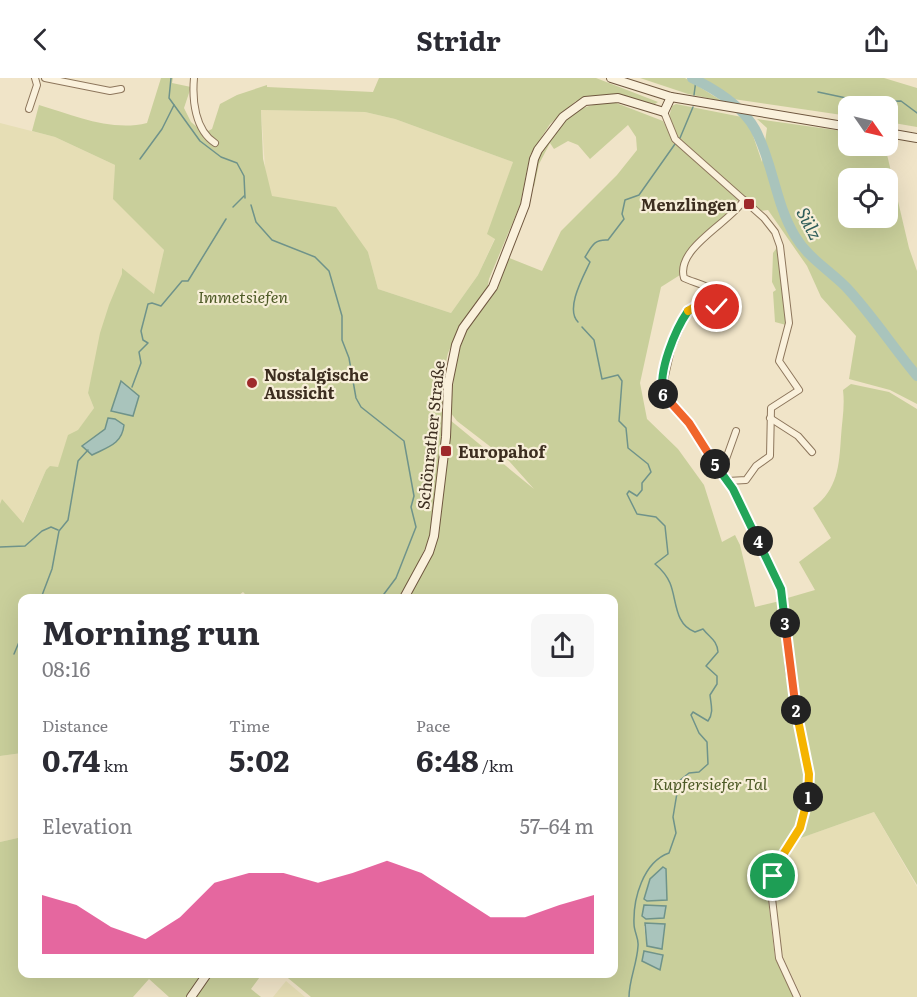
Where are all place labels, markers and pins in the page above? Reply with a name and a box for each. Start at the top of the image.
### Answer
place label: Menzlingen [641,192,737,216]
marker: Menzlingen [742,197,756,211]
pin [691,281,742,332]
place label: Nostalgische Aussicht [264,362,369,404]
marker: Nostalgische Aussicht [245,376,259,390]
pin: 6 [648,379,678,409]
place label: Europahof [458,439,547,463]
marker: Europahof [439,444,453,458]
pin: 5 [700,449,730,479]
pin: 4 [743,526,773,556]
pin: 3 [770,608,800,638]
pin: 2 [781,695,811,725]
pin: 1 [793,782,823,812]
pin [747,850,798,901]

